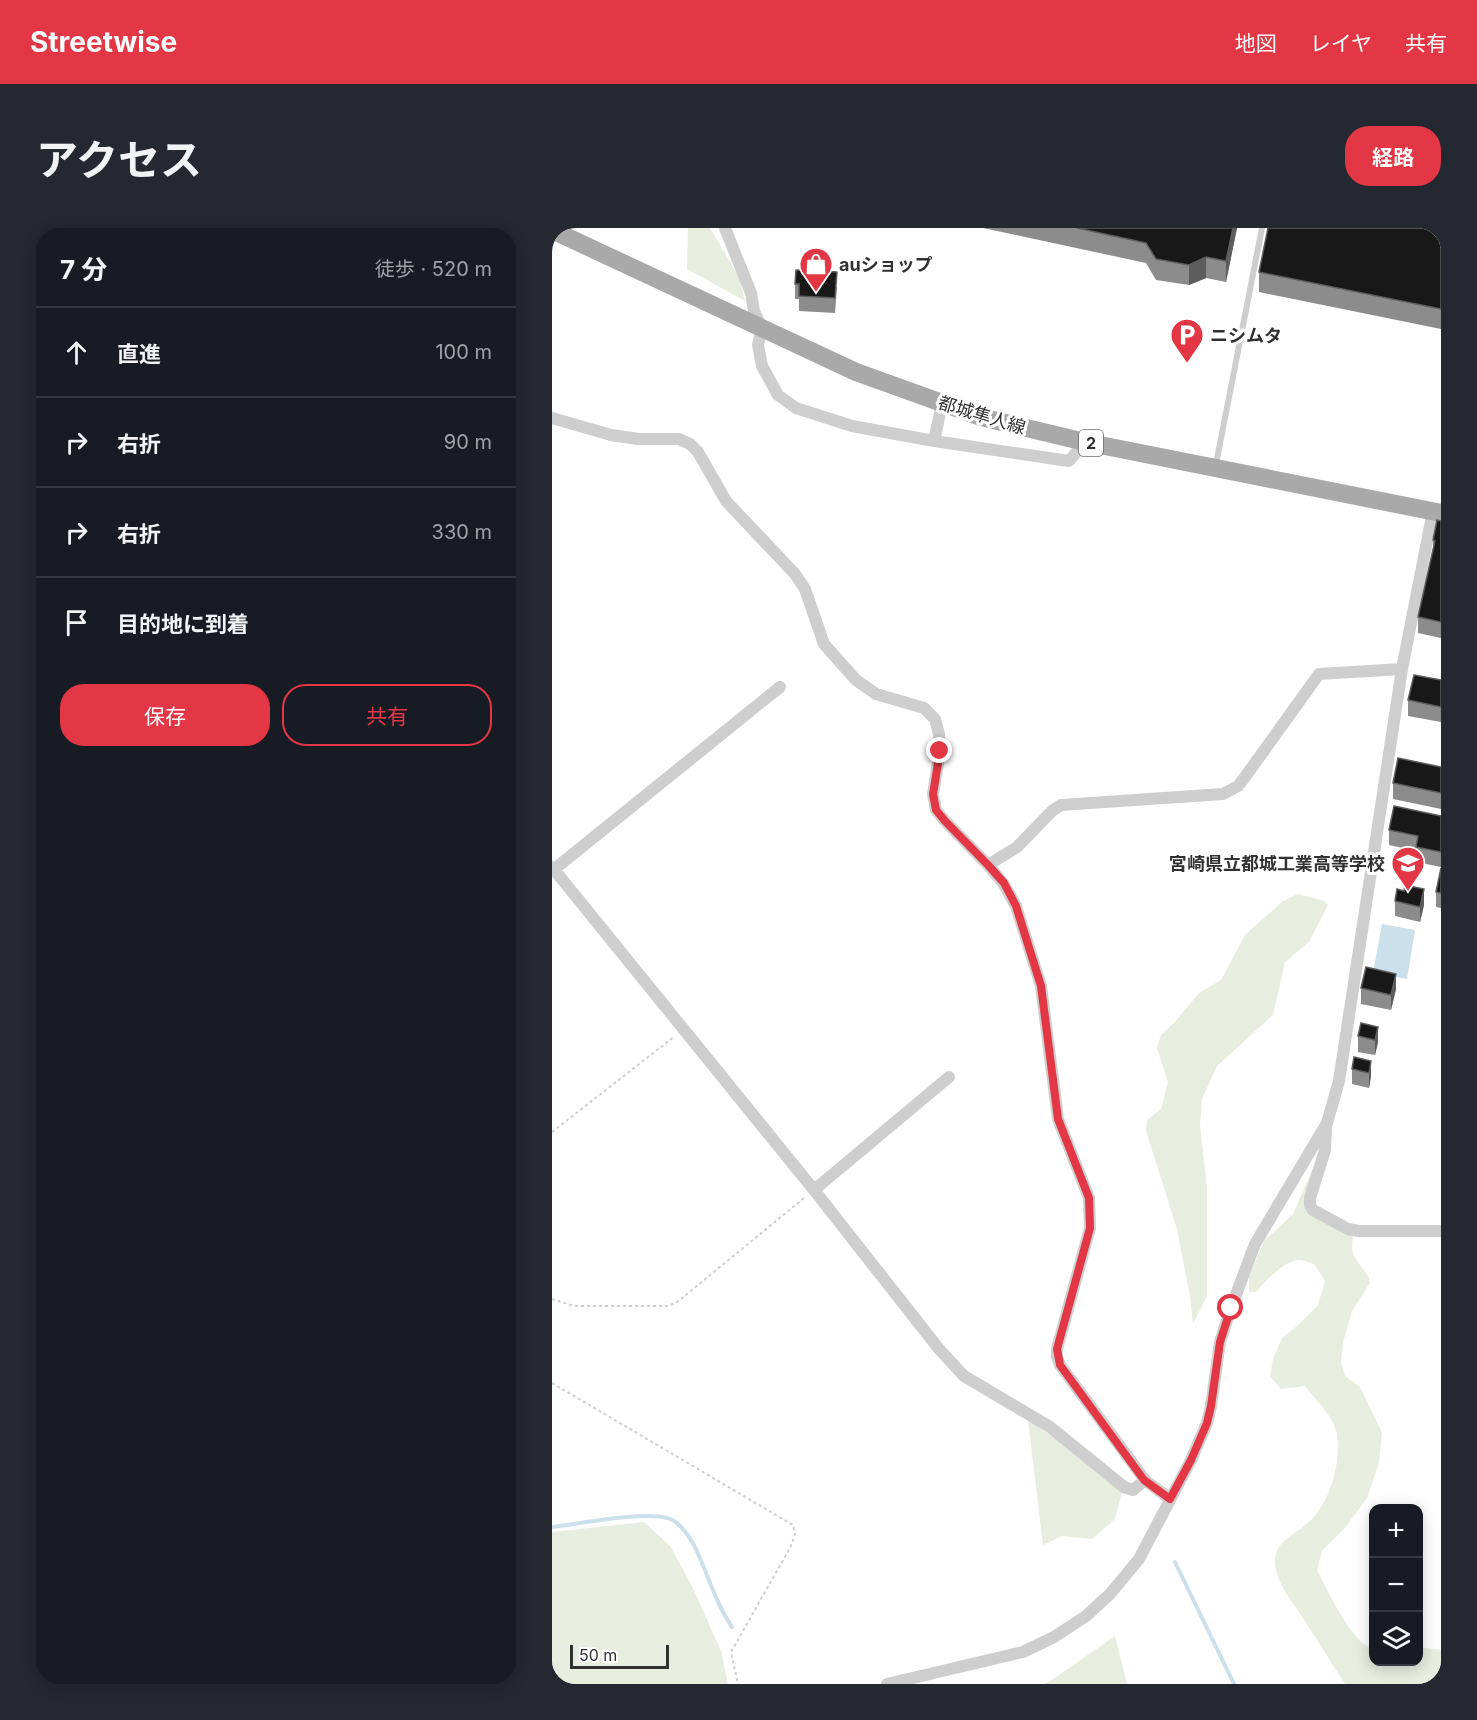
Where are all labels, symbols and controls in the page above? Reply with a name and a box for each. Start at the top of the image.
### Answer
text: Streetwise [30,25,177,59]
text: 地図 [1235,31,1277,56]
text: レイヤ [1310,31,1372,56]
text: 共有 [1405,31,1447,56]
button: 経路 [1345,126,1441,186]
text: アクセス [36,134,202,185]
shop icon: auショップ [798,246,834,293]
text: 7 分 [60,254,107,285]
place label: auショップ [839,254,933,275]
text: 徒歩 · 520 m [375,257,492,281]
parking icon: ニシムタ [1169,317,1205,364]
place label: ニシムタ [1210,325,1282,346]
icon: ahead [60,336,93,369]
text: 100 m [435,340,492,364]
text: 直進 [117,341,161,367]
street label: 都城隼人線 [936,392,1028,438]
icon: right [60,426,93,459]
text: 90 m [444,430,492,454]
road number: 2 [1079,430,1103,456]
text: 右折 [117,431,161,457]
icon: right [60,516,93,549]
text: 330 m [432,520,492,544]
text: 右折 [117,521,161,547]
icon: arrive [60,606,93,639]
text: 目的地に到着 [117,611,249,637]
button: 保存 [60,684,270,746]
button: 共有 [282,684,492,746]
route end [926,737,952,763]
school or university icon: 宮崎県立都城工業高等学校 [1390,845,1426,892]
place label: 宮崎県立都城工業高等学校 [1169,853,1385,874]
route start [1217,1294,1243,1320]
map controls [1369,1504,1423,1666]
button: + [1369,1504,1423,1558]
button: − [1369,1558,1423,1612]
button: layers [1369,1612,1423,1666]
scale bar [570,1642,669,1670]
text: 50 m [579,1645,617,1665]

